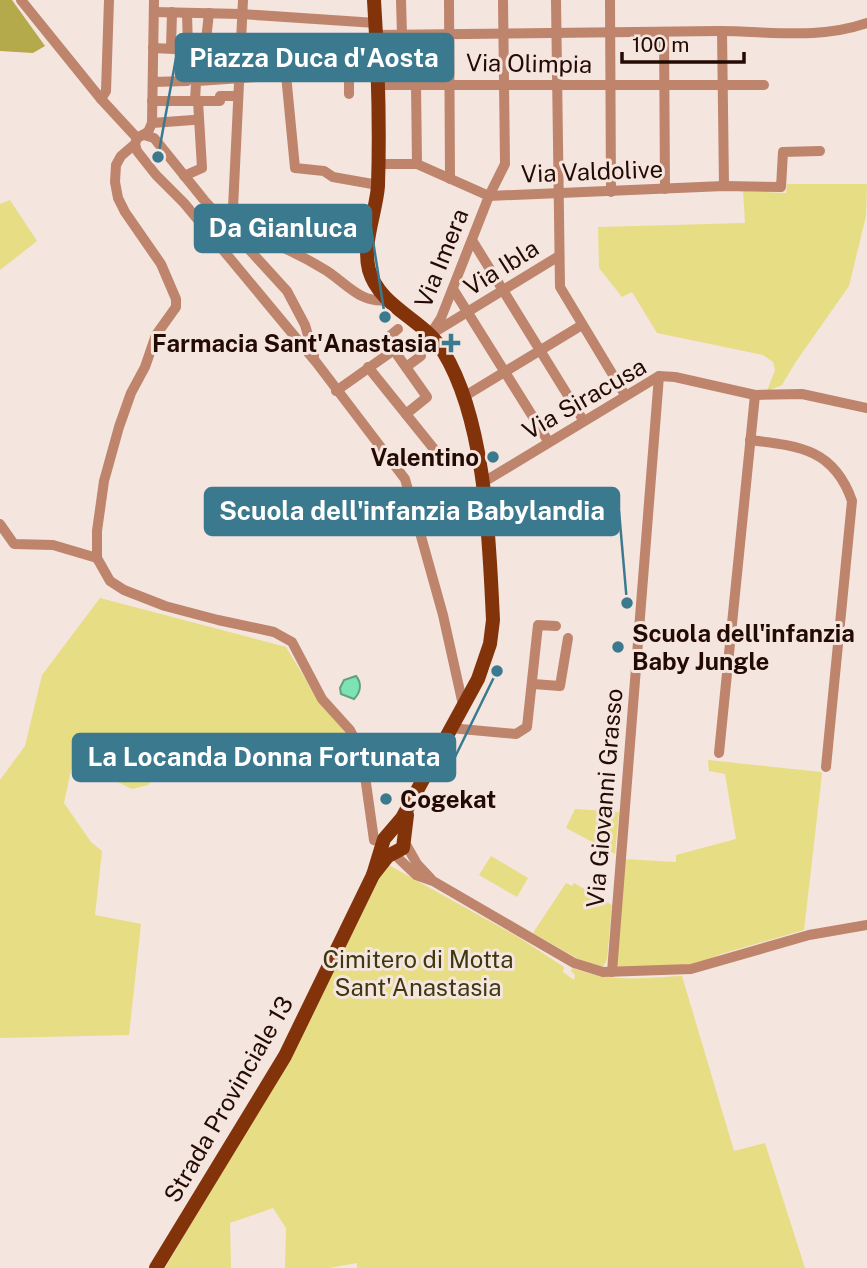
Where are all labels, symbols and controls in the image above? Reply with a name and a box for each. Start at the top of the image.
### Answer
scale bar [622,21,744,65]
text: 100 m [632,32,689,57]
callout: Piazza Duca d'Aosta [176,34,453,81]
text: Piazza Duca d'Aosta [189,42,439,73]
street label: Via Olimpia [466,48,592,78]
street label: Via Valdolive [521,155,663,187]
street label: Via Imera [408,204,474,312]
callout: Da Gianluca [195,205,371,252]
text: Da Gianluca [209,212,357,243]
street label: Via Ibla [459,233,543,301]
place label: Farmacia Sant'Anastasia [152,329,437,357]
marker: Farmacia Sant'Anastasia [443,335,459,351]
street label: Via Siracusa [517,351,651,445]
place label: Valentino [370,443,479,471]
marker: Valentino [485,449,501,465]
callout: Scuola dell'infanzia Babylandia [205,488,619,535]
text: Scuola dell'infanzia Babylandia [219,495,605,526]
place label: Scuola dell'infanzia Baby Jungle [632,619,855,675]
marker: Scuola dell'infanzia Baby Jungle [610,639,626,655]
street label: Via Giovanni Grasso [580,687,628,909]
callout: La Locanda Donna Fortunata [73,734,455,781]
text: La Locanda Donna Fortunata [87,741,441,772]
place label: Cogekat [400,785,496,813]
marker: Cogekat [378,791,394,807]
park label: Cimitero di Motta Sant'Anastasia [322,945,514,1001]
street label: Strada Provinciale 13 [158,991,298,1207]

